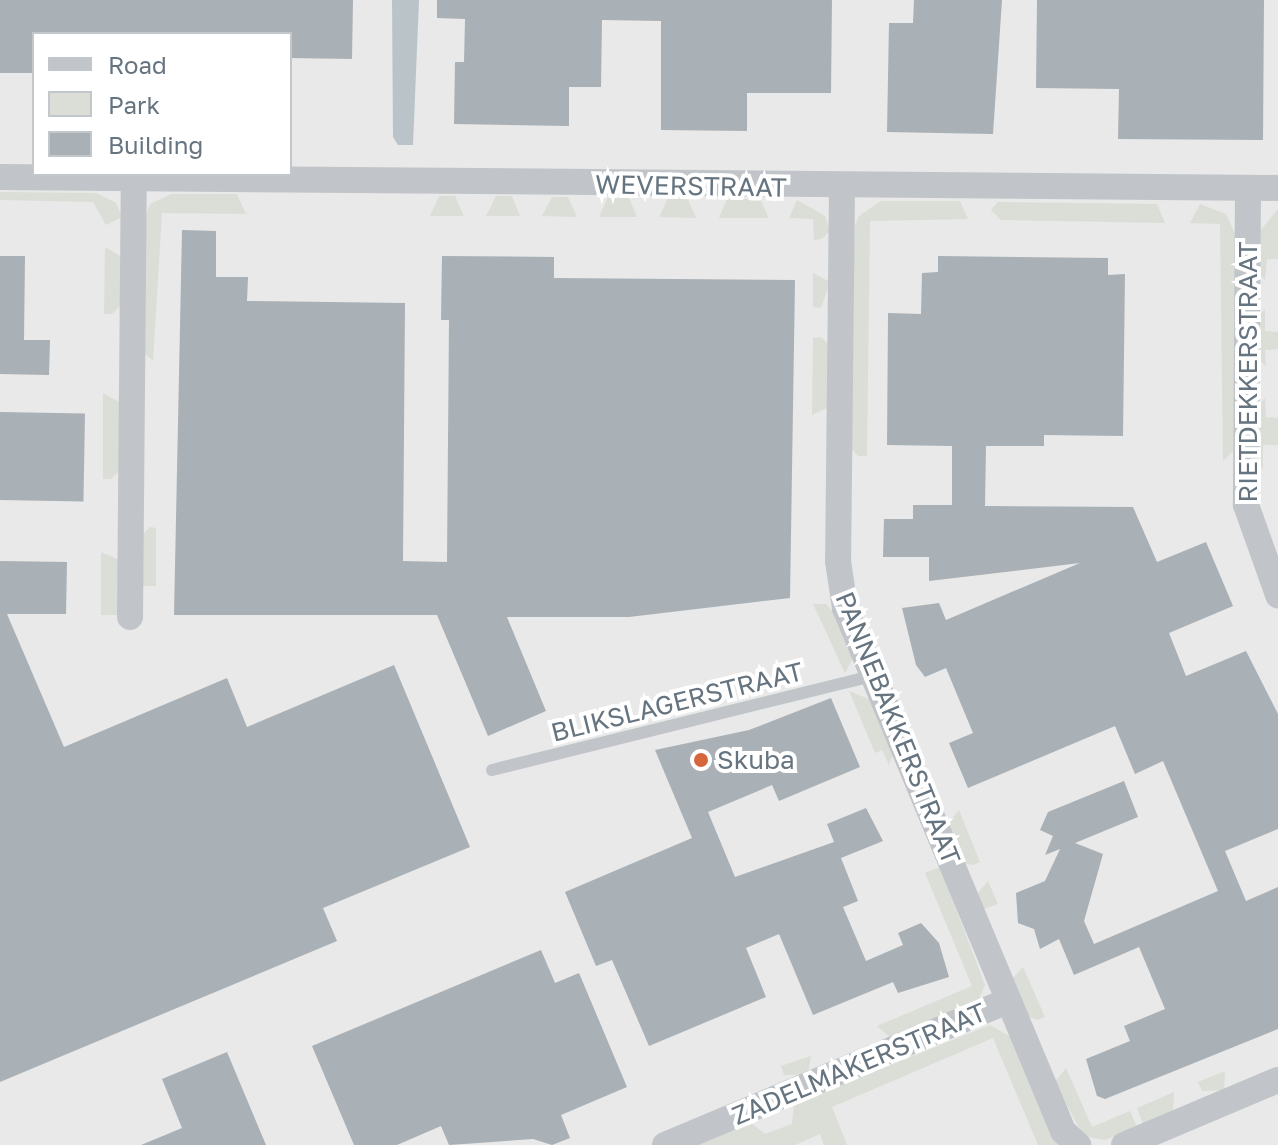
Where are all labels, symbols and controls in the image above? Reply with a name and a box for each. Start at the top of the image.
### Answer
legend [32,32,292,176]
text: Road [108,50,167,79]
text: Park [108,90,160,119]
text: Building [108,130,203,159]
street label: WEVERSTRAAT [595,169,787,203]
street label: RIETDEKKERSTRAAT [1232,241,1264,503]
street label: PANNEBAKKERSTRAAT [829,587,967,869]
street label: BLIKSLAGERSTRAAT [548,656,806,748]
place label: Skuba [717,744,795,776]
marker: Skuba [692,751,710,769]
street label: ZADELMAKERSTRAAT [727,996,991,1132]

